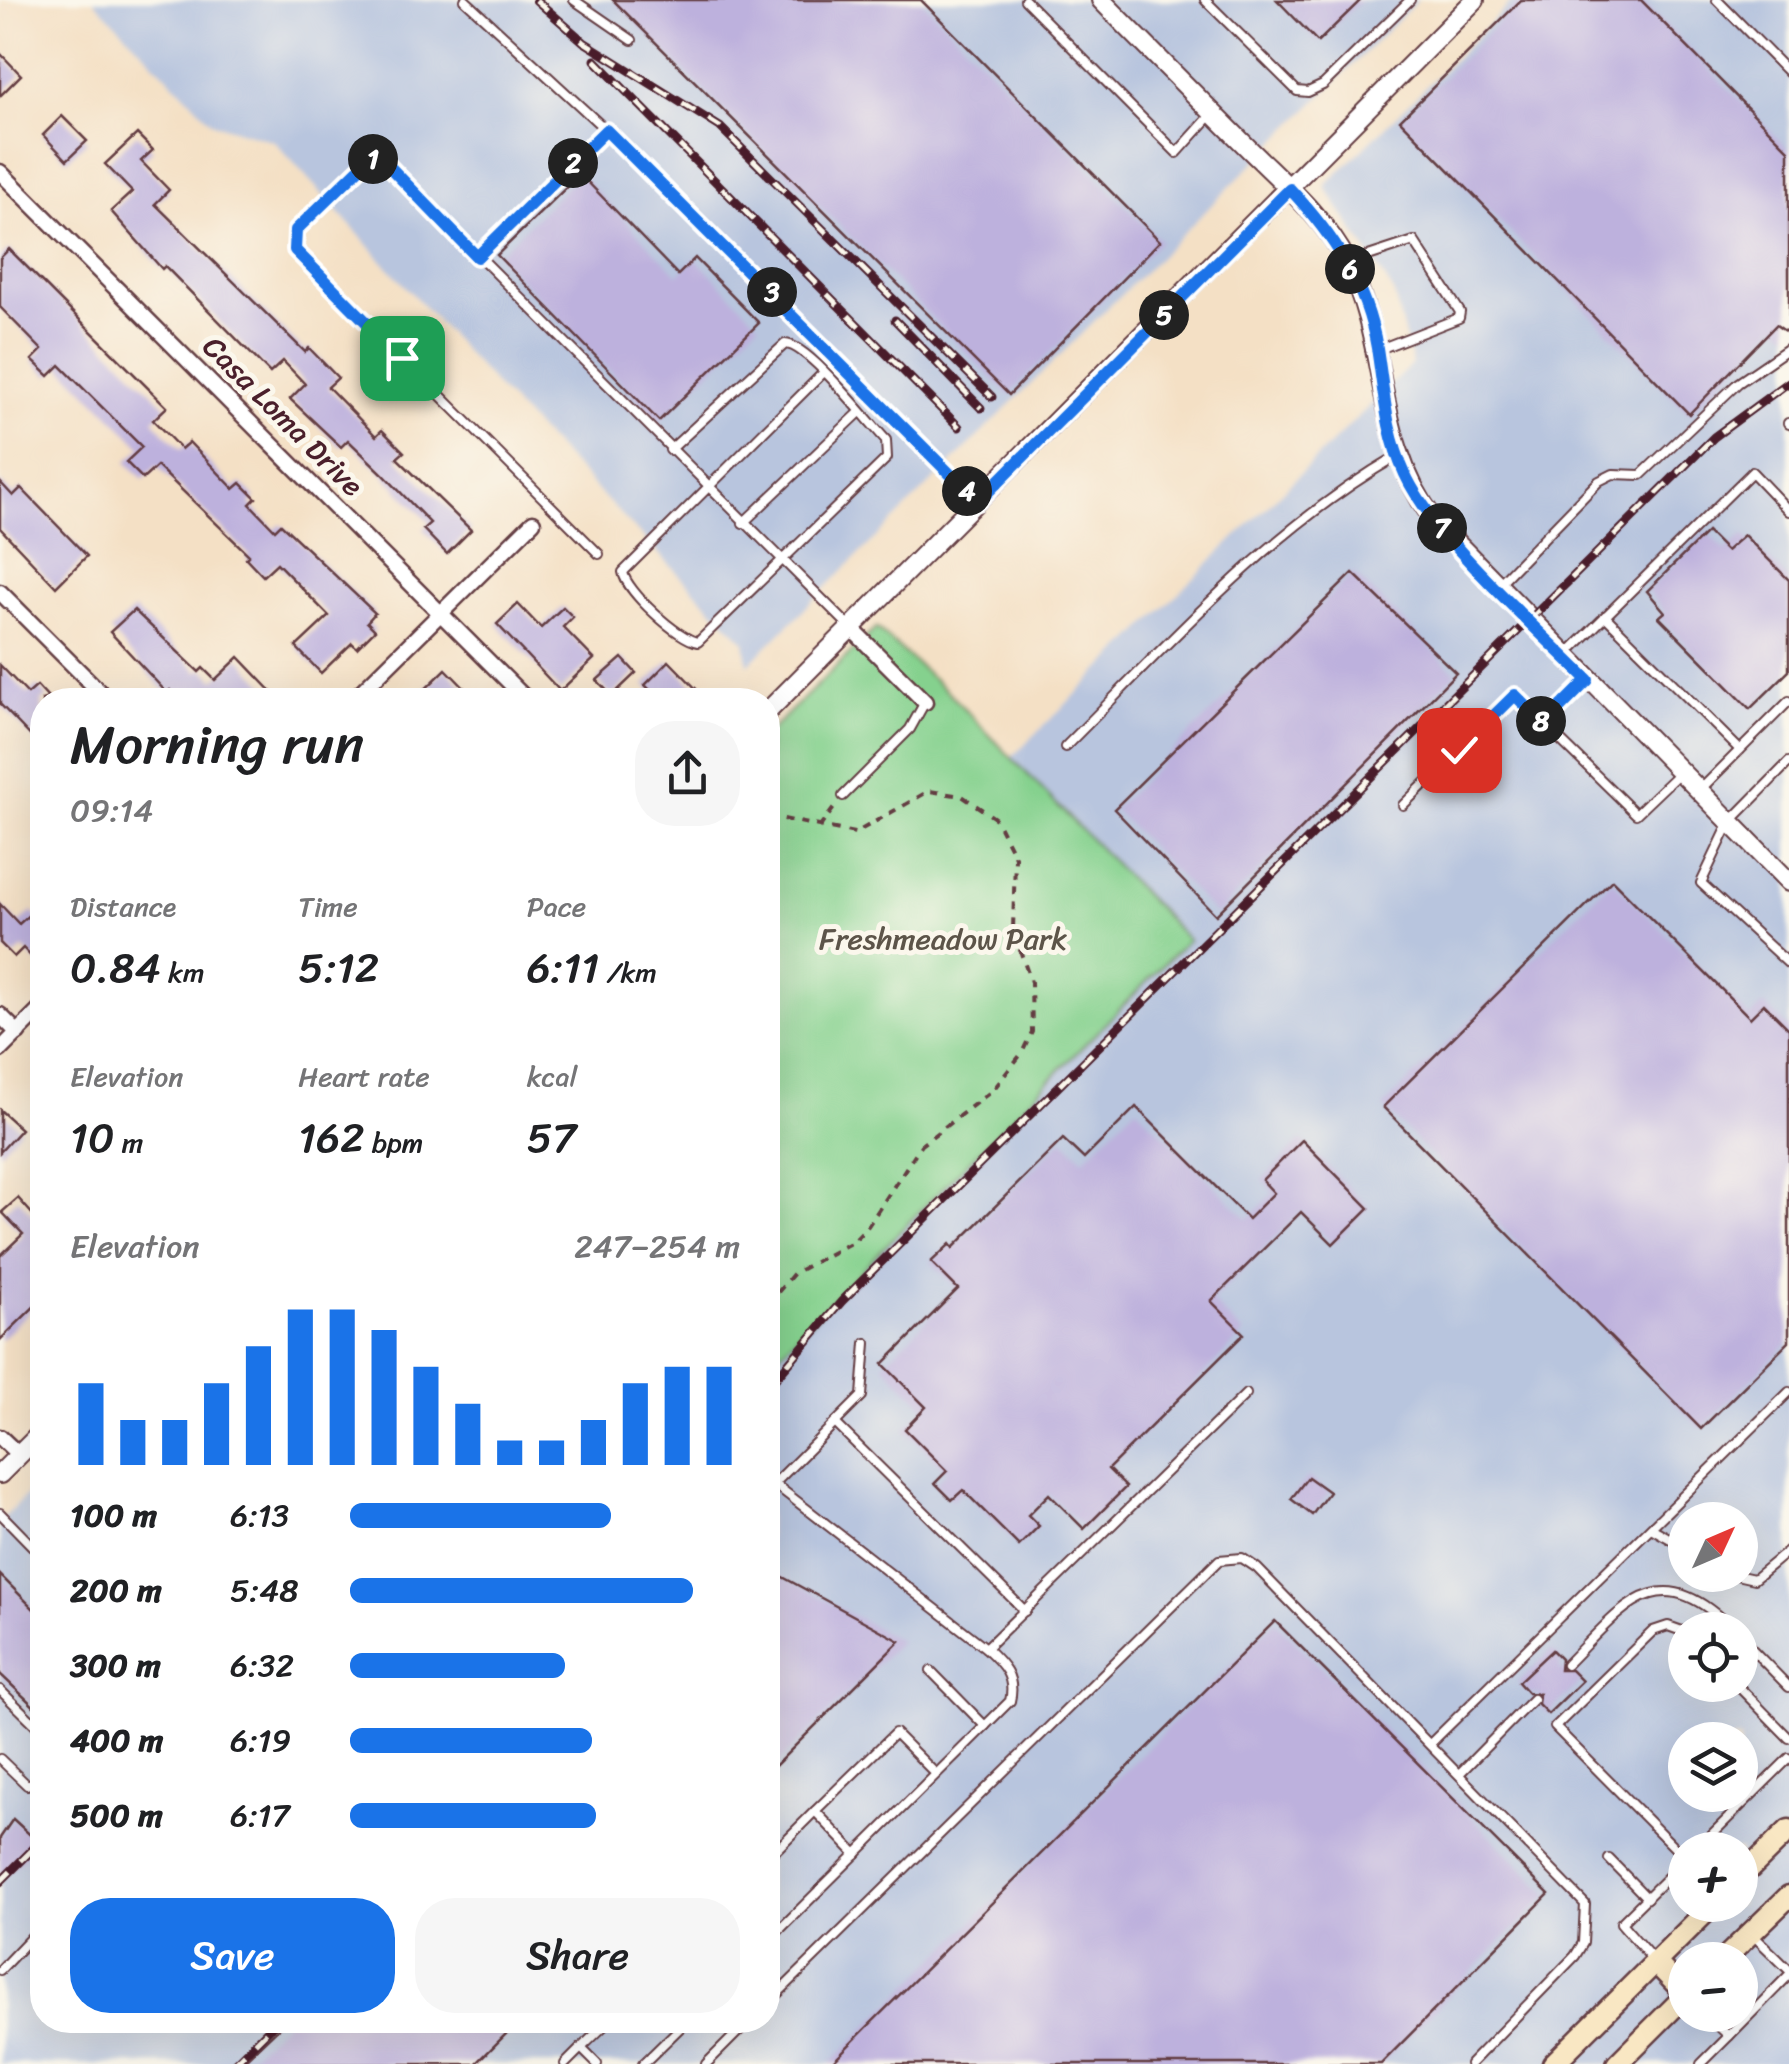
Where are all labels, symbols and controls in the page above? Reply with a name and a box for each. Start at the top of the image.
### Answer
pin: 1 [348,134,398,184]
text: 1 [367,134,379,183]
pin: 2 [548,138,598,188]
text: 2 [565,138,581,187]
pin: 6 [1325,244,1375,294]
text: 6 [1342,244,1358,293]
pin: 3 [747,267,797,317]
text: 3 [764,267,780,316]
pin: 5 [1139,290,1189,340]
text: 5 [1155,290,1173,339]
pin [360,316,445,401]
street label: Casa Loma Drive [189,322,377,510]
icon: arrive [375,331,430,386]
pin: 4 [942,466,992,516]
text: 4 [958,466,976,515]
pin: 7 [1417,503,1467,553]
text: 7 [1434,503,1450,552]
text: Morning run [70,696,364,793]
pin: 8 [1516,696,1566,746]
text: 8 [1533,696,1549,745]
pin [1417,708,1502,793]
button: share [635,721,740,826]
icon: check [1432,723,1487,778]
text: 09:14 [70,782,153,839]
text: Distance [70,882,176,931]
text: Time [298,882,358,931]
text: Pace [527,882,586,931]
park label: Freshmeadow Park [819,912,1067,966]
text: 0.84 [70,931,161,1005]
text: 5:12 [298,931,379,1005]
text: 6:11 [527,931,599,1005]
text: km [161,948,204,997]
text: /km [599,948,657,997]
text: Elevation [70,1052,183,1101]
text: Heart rate [298,1052,430,1101]
text: kcal [527,1052,578,1101]
text: 10 [70,1101,115,1175]
text: 162 [298,1101,364,1175]
text: 57 [527,1101,576,1175]
text: m [115,1118,143,1167]
text: bpm [364,1118,423,1167]
text: Elevation [70,1218,200,1275]
text: 247–254 m [574,1218,740,1275]
text: 100 m [70,1487,157,1544]
text: 6:13 [230,1487,289,1544]
north arrow [1668,1502,1758,1592]
map controls [1668,1502,1758,2032]
text: 200 m [70,1562,162,1619]
text: 5:48 [230,1562,299,1619]
button: locate [1668,1612,1758,1702]
text: 300 m [70,1637,161,1694]
text: 6:32 [230,1637,294,1694]
text: 400 m [70,1712,163,1769]
text: 6:19 [230,1712,291,1769]
button: layers [1668,1722,1758,1812]
text: 500 m [70,1787,163,1844]
text: 6:17 [230,1787,290,1844]
button: + [1668,1832,1758,1922]
button: Save [70,1898,395,2013]
button: Share [415,1898,740,2013]
button: − [1668,1942,1758,2032]

